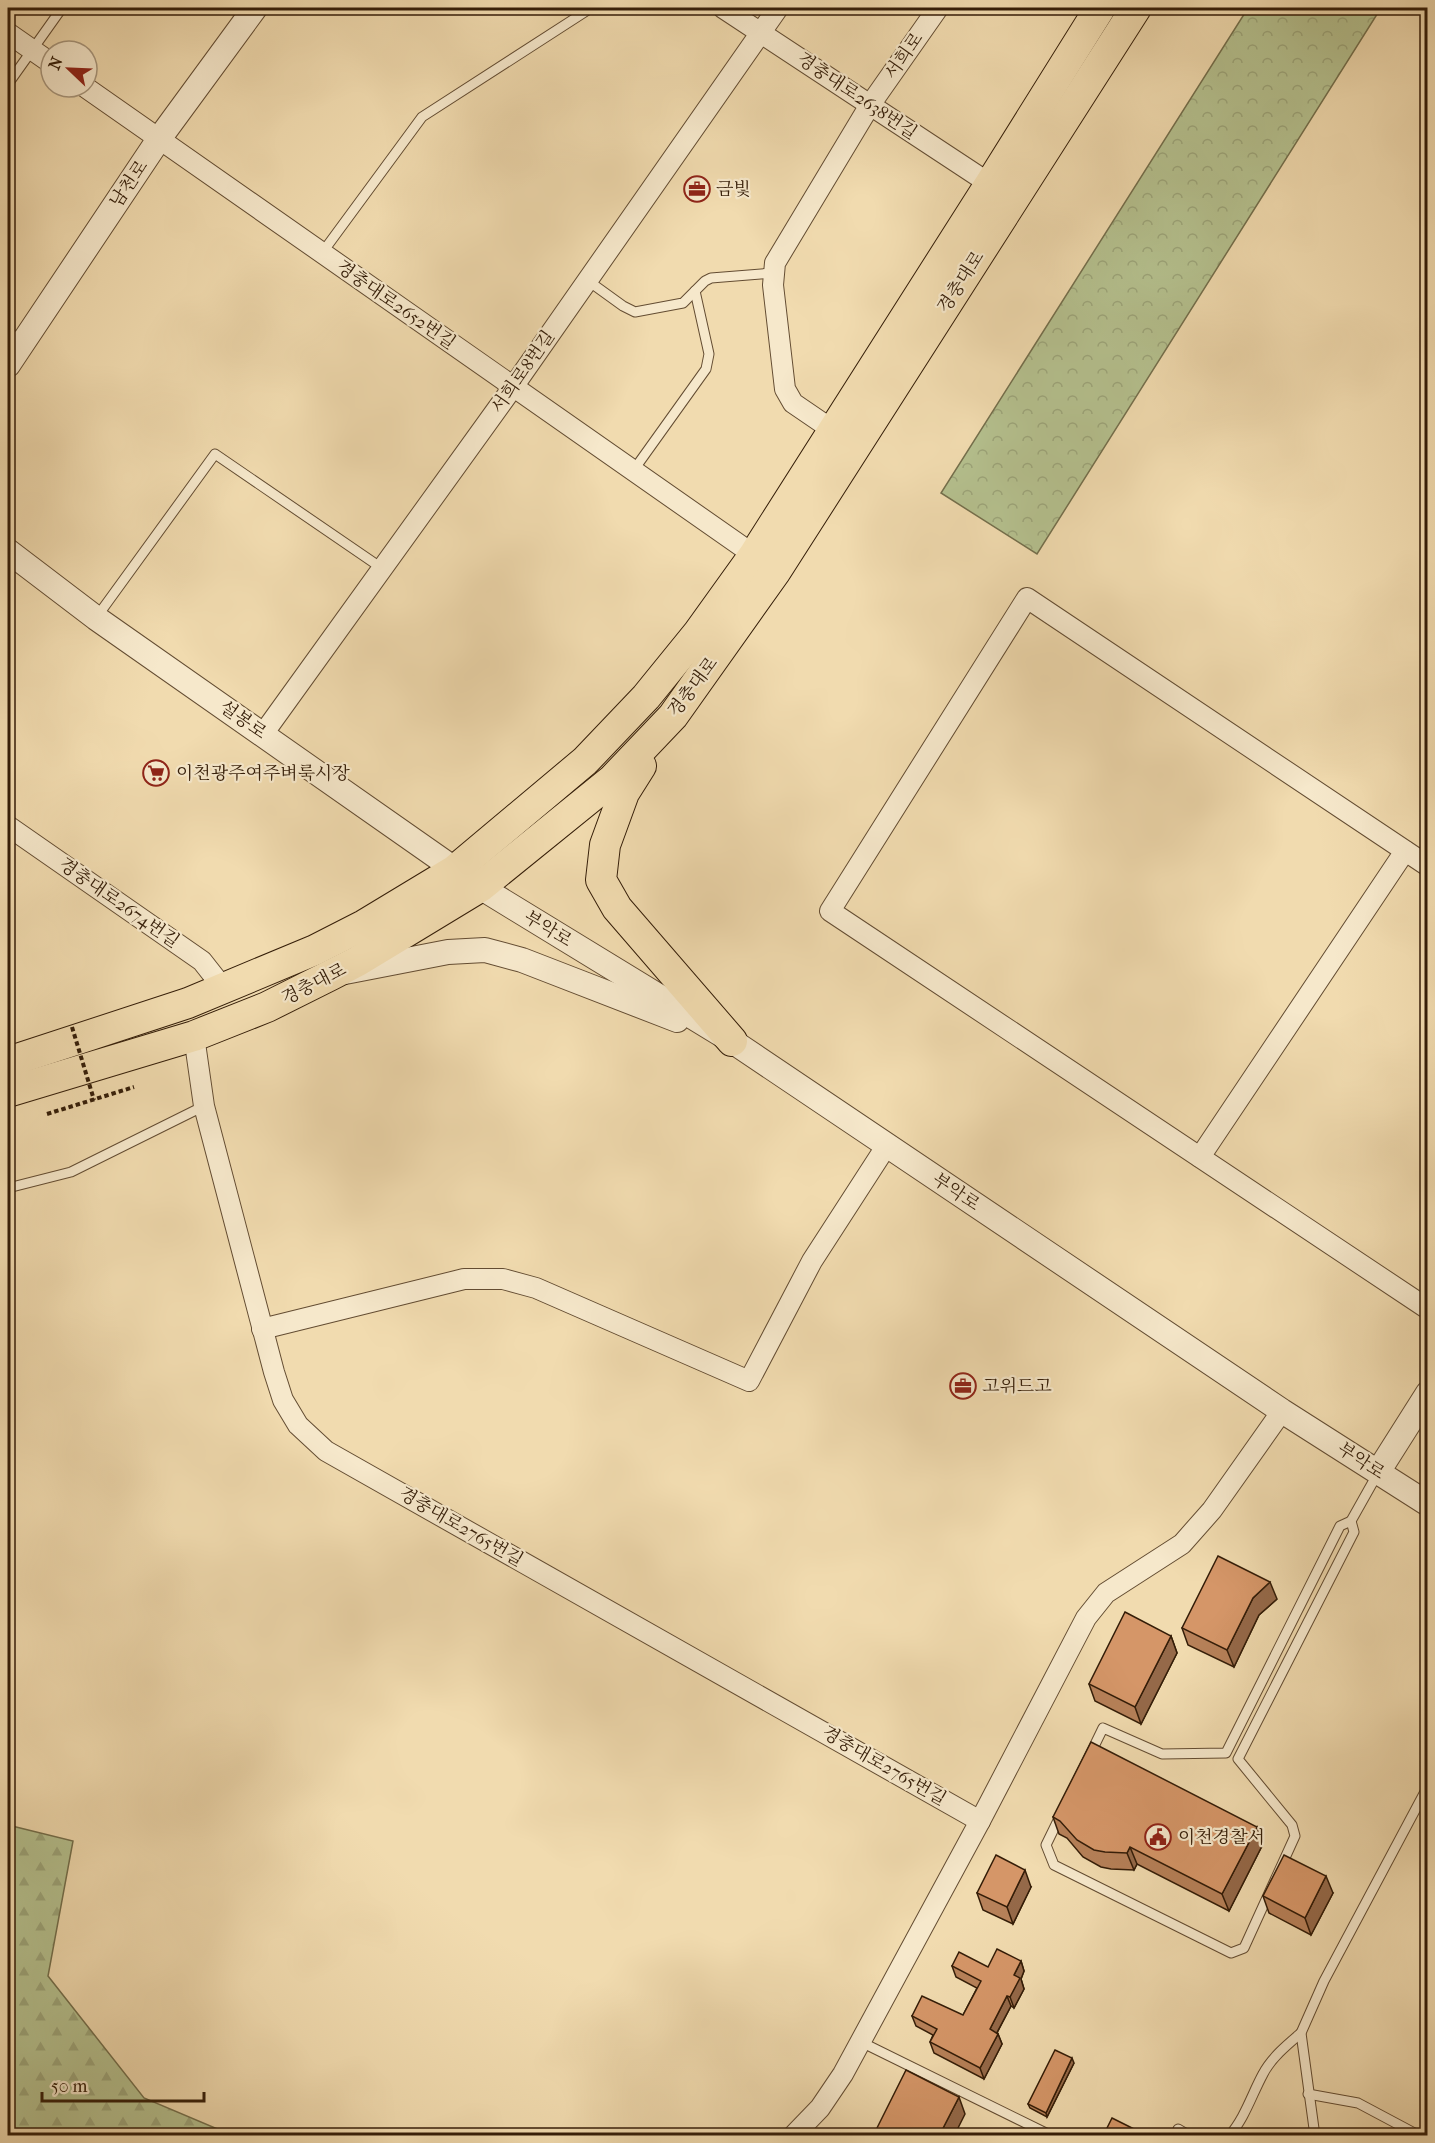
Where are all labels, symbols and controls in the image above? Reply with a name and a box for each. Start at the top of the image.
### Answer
street label: 서희로 [880,29,928,83]
north arrow [39,39,99,99]
street label: 경충대로2638번길 [793,48,921,144]
text: N [45,53,67,73]
street label: 남천로 [106,157,152,211]
office icon: 금빛 [682,174,712,204]
place label: 금빛 [716,179,751,200]
street label: 경충대로 [933,247,989,317]
street label: 경충대로2652번길 [332,256,460,354]
street label: 서희로8번길 [487,327,559,417]
street label: 경충대로 [664,653,722,721]
street label: 설봉로 [216,696,270,744]
supermarket icon: 이천광주여주벼룩시장 [141,758,171,788]
place label: 이천광주여주벼룩시장 [176,763,350,784]
street label: 경충대로2674번길 [55,854,183,952]
street label: 부악로 [520,907,576,951]
street label: 경충대로 [278,959,350,1009]
street label: 부악로 [929,1169,983,1215]
office icon: 고위드고 [948,1371,978,1401]
place label: 고위드고 [982,1376,1052,1397]
street label: 부악로 [1333,1438,1389,1484]
street label: 경충대로2765번길 [395,1483,527,1571]
street label: 경충대로2765번길 [818,1722,950,1810]
public building icon: 이천경찰서 [1143,1822,1173,1852]
place label: 이천경찰서 [1178,1827,1265,1848]
scale bar [42,2065,204,2103]
text: 50 m [51,2076,88,2097]

